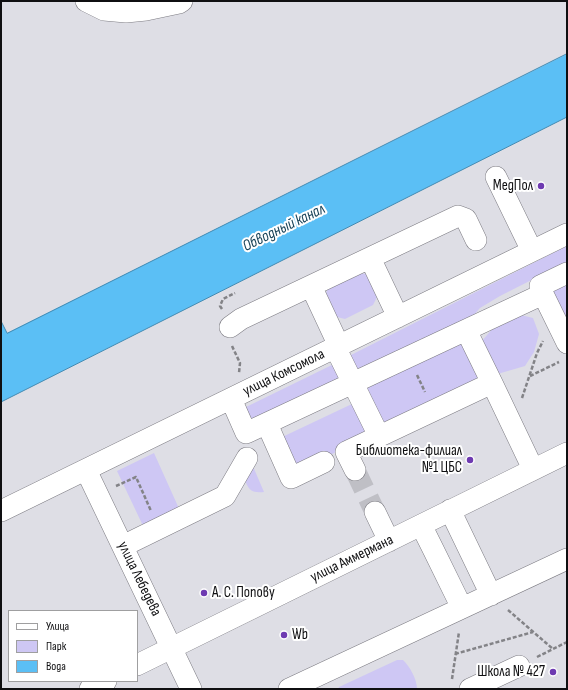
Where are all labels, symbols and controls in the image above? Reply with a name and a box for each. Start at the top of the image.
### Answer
place label: МедПол [493,177,533,195]
marker: МедПол [536,181,546,191]
water label: Обводный канал [240,200,328,256]
street label: улица Комсомола [240,345,328,401]
place label: Библиотека-филиал №1 ЦБС [356,442,462,477]
marker: Библиотека-филиал №1 ЦБС [465,455,475,465]
street label: улица Аммермана [308,531,396,587]
street label: улица Лебедева [113,539,165,619]
place label: А. С. Попову [212,584,275,602]
marker: А. С. Попову [199,588,209,598]
legend [8,610,138,682]
text: Улица [46,619,69,634]
place label: Wb [292,626,308,644]
marker: Wb [279,630,289,640]
text: Парк [46,639,66,654]
text: Вода [46,659,66,674]
place label: Школа № 427 [477,663,545,681]
marker: Школа № 427 [548,667,558,677]

